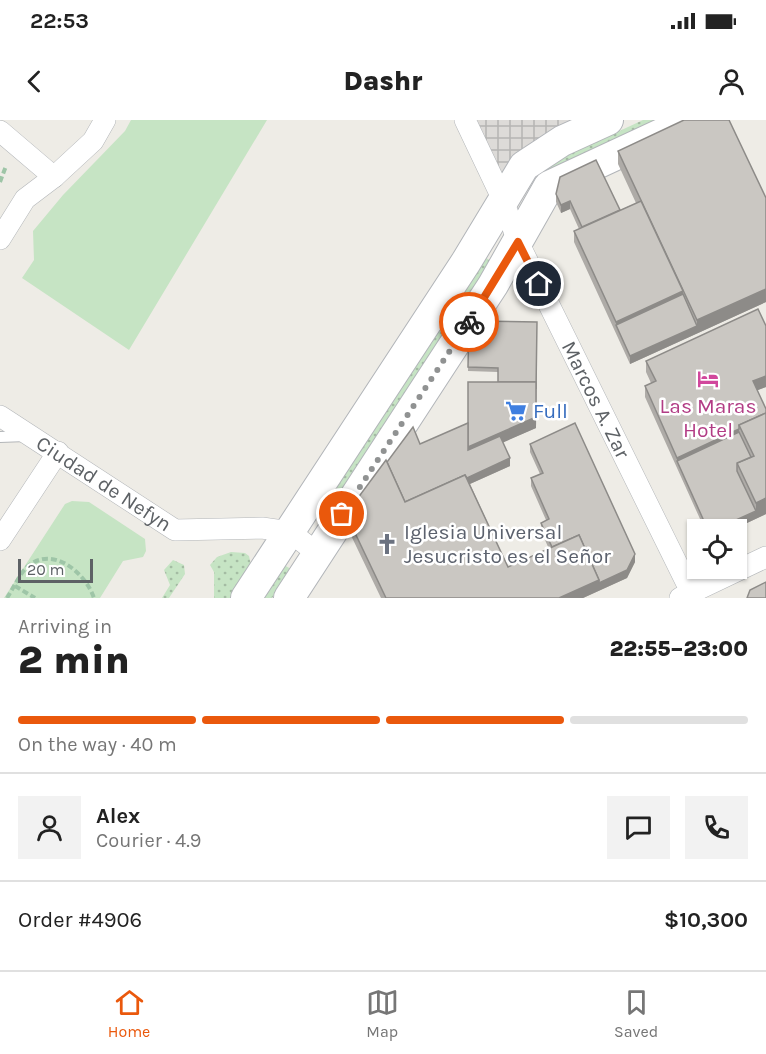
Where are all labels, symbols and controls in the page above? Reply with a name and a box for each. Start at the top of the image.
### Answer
text: 22:53 [30,8,89,34]
icon: back [18,65,51,98]
text: Dashr [343,65,423,97]
icon: person [715,65,748,98]
pin [513,258,564,309]
icon: home [522,267,555,300]
courier [439,292,499,352]
icon: bike [453,306,486,339]
street label: Marcos A. Zar [557,337,635,463]
hotel icon: Las Maras Hotel [696,367,720,391]
place label: Las Maras Hotel [660,394,756,442]
supermarket icon: Full [504,399,528,423]
place label: Full [533,399,568,423]
street label: Ciudad de Nefyn [32,431,176,536]
pin [316,488,367,539]
icon: bag [325,497,358,530]
map controls [687,519,747,579]
button: locate [687,519,747,579]
place label: Iglesia Universal Jesucristo es el Señor [404,520,611,568]
church icon: Iglesia Universal Jesucristo es el Señor [375,532,399,556]
scale bar [18,556,93,583]
text: 20 m [27,560,65,579]
text: Arriving in [18,615,112,638]
text: 22:55–23:00 [609,636,748,662]
text: 2 min [18,637,130,683]
text: On the way · 40 m [18,733,177,756]
button: person [18,796,81,859]
button: chat [607,796,670,859]
button: phone [685,796,748,859]
text: Alex [96,803,140,829]
text: Courier · 4.9 [96,829,201,852]
text: Order #4906 [18,907,142,933]
text: $10,300 [664,907,748,933]
tab: Home [108,986,150,1041]
tab: Map [366,986,399,1041]
tab: Saved [614,986,658,1041]

